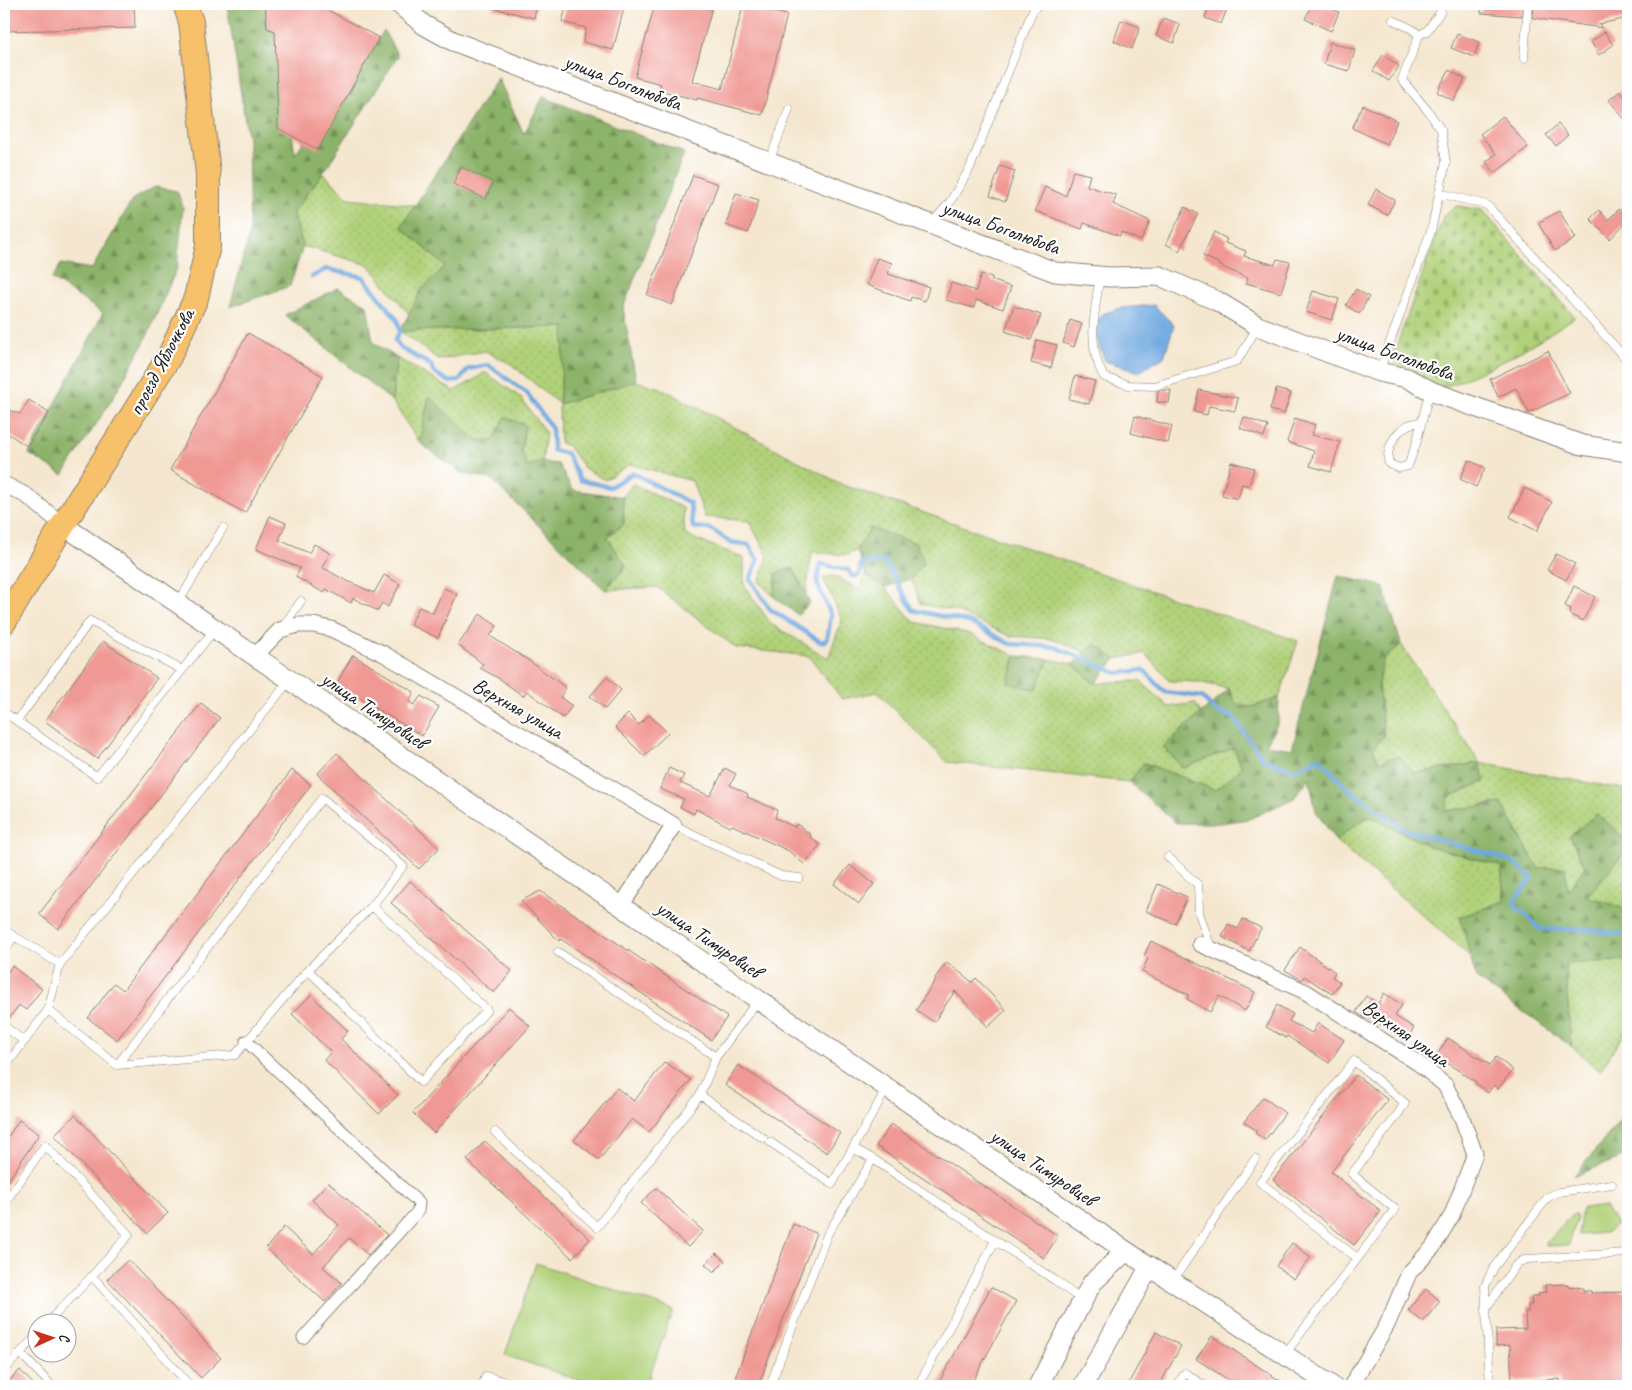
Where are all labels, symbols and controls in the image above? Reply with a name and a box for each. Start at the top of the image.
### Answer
street label: улица Боголюбова [559,47,687,117]
street label: улица Боголюбова [937,193,1065,261]
street label: проезд Яблочкова [122,302,201,420]
street label: улица Боголюбова [1331,319,1459,387]
street label: улица Тимуровцев [315,664,435,757]
street label: Верхняя улица [468,672,570,746]
street label: улица Тимуровцев [650,893,770,986]
street label: Верхняя улица [1357,994,1457,1074]
street label: улица Тимуровцев [984,1121,1104,1214]
north arrow [28,1312,78,1362]
text: С [56,1333,73,1343]

